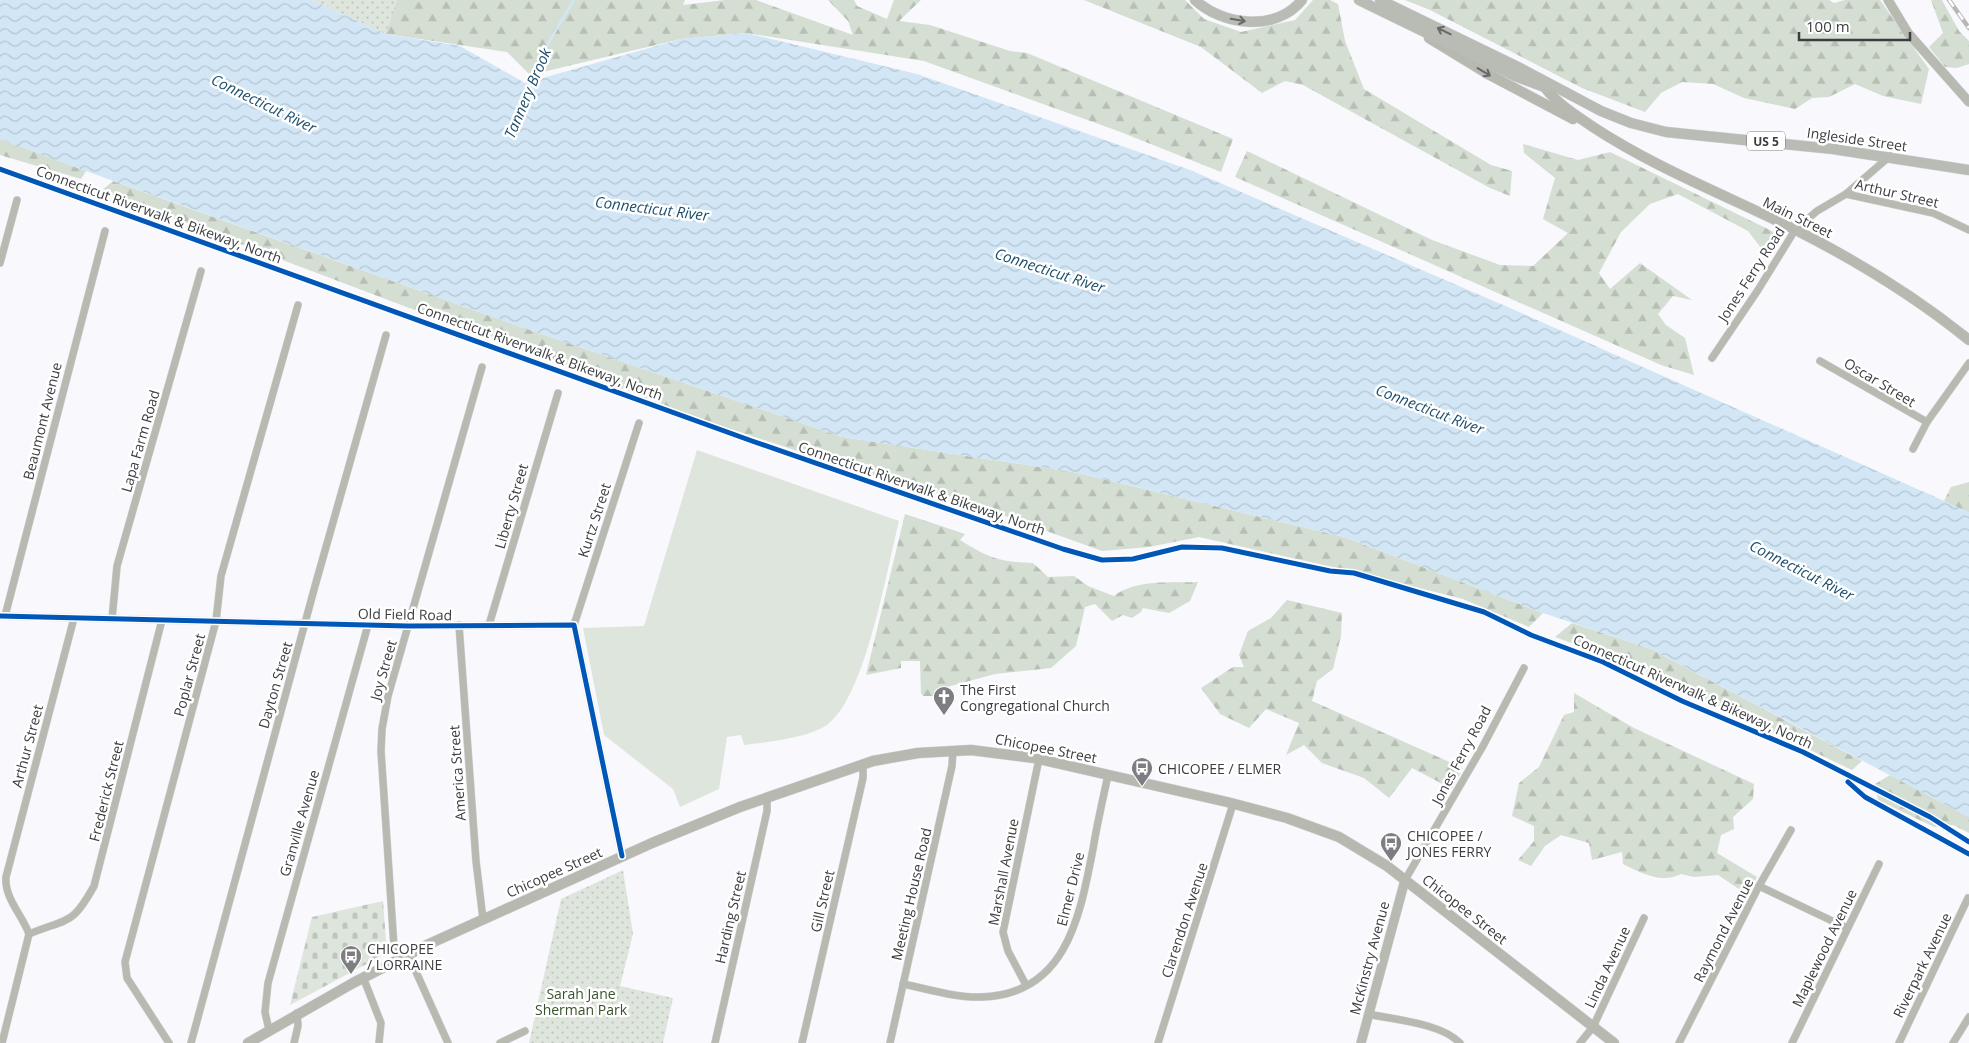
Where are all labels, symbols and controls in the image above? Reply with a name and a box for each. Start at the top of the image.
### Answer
scale bar [1799,10,1910,42]
one-way arrow [1230,16,1246,26]
text: 100 m [1806,16,1850,36]
one-way arrow [1437,26,1452,35]
water label: Tannery Brook [499,44,555,141]
one-way arrow [1476,67,1490,77]
water label: Connecticut River [208,69,321,138]
street label: Ingleside Street [1806,123,1908,155]
road number: US 5 [1747,132,1785,150]
street label: Connecticut Riverwalk & Bikeway, North [34,161,284,267]
street label: Arthur Street [1853,174,1941,212]
water label: Connecticut River [594,191,711,225]
street label: Main Street [1760,192,1836,242]
street label: Jones Ferry Road [1712,223,1789,327]
water label: Connecticut River [992,243,1109,298]
street label: Connecticut Riverwalk & Bikeway, North [415,298,665,404]
street label: Oscar Street [1841,353,1919,411]
street label: Beaumont Avenue [18,360,66,482]
water label: Connecticut River [1373,379,1488,439]
street label: Lapa Farm Road [116,388,164,494]
street label: Connecticut Riverwalk & Bikeway, North [796,437,1048,539]
street label: Liberty Street [490,461,532,551]
street label: Kurtz Street [573,480,615,560]
water label: Connecticut River [1746,535,1859,605]
street label: Old Field Road [358,604,452,624]
street label: Connecticut Riverwalk & Bikeway, North [1570,629,1816,753]
street label: Poplar Street [169,631,209,719]
street label: Joy Street [365,638,401,704]
street label: Dayton Street [254,639,296,731]
place label: The First Congregational Church [960,680,1110,715]
church icon: The First Congregational Church [932,685,956,716]
street label: Arthur Street [7,702,47,790]
street label: Jones Ferry Road [1426,702,1495,810]
street label: America Street [444,724,470,822]
street label: Chicopee Street [994,729,1098,767]
street label: Frederick Street [84,739,128,843]
bus stop icon: CHICOPEE / ELMER [1130,756,1154,787]
place label: CHICOPEE / ELMER [1158,759,1282,778]
street label: Granville Avenue [275,767,323,879]
street label: Marshall Avenue [983,817,1023,927]
street label: Meeting House Road [886,826,936,962]
place label: CHICOPEE / JONES FERRY [1405,826,1492,861]
bus stop icon: CHICOPEE / JONES FERRY [1379,831,1403,862]
street label: Chicopee Street [503,842,605,902]
street label: Elmer Drive [1052,850,1088,928]
street label: Clarendon Avenue [1156,860,1212,980]
street label: Gill Street [806,868,838,934]
street label: Harding Street [710,869,750,965]
street label: Chicopee Street [1419,870,1511,948]
street label: Raymond Avenue [1689,875,1757,985]
street label: Maplewood Avenue [1787,886,1861,1010]
street label: McKinstry Avenue [1345,899,1393,1017]
street label: Riverpark Avenue [1888,909,1956,1021]
street label: Linda Avenue [1580,923,1634,1011]
place label: CHICOPEE / LORRAINE [367,939,442,974]
bus stop icon: CHICOPEE / LORRAINE [339,944,363,975]
park label: Sarah Jane Sherman Park [535,984,628,1019]

